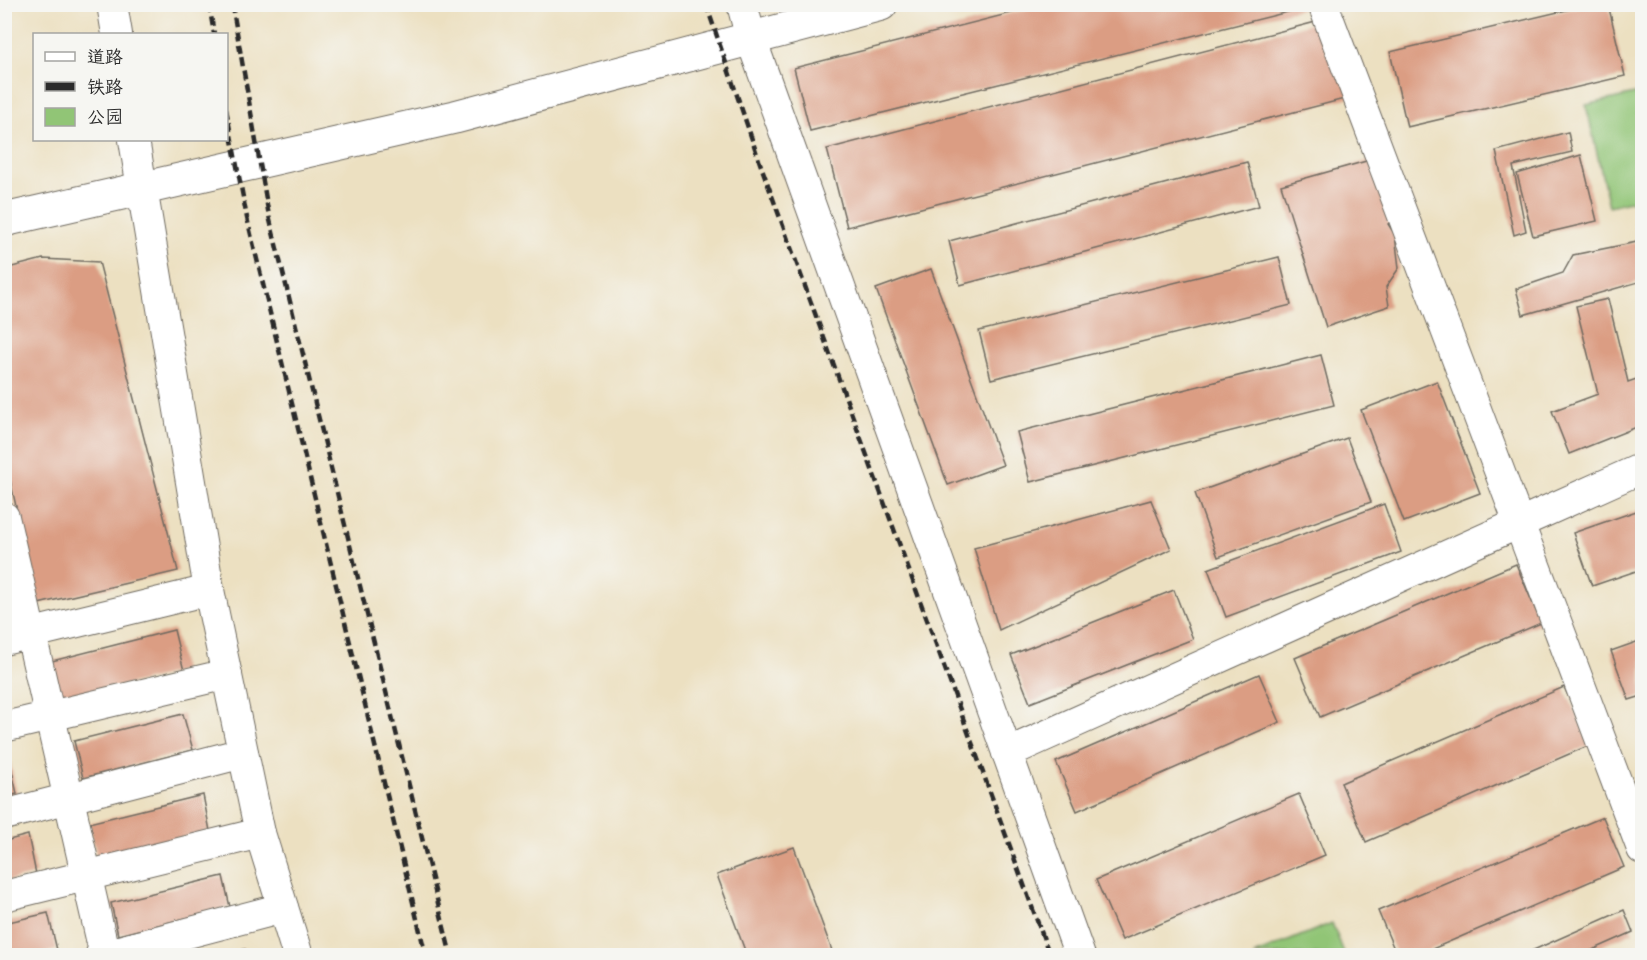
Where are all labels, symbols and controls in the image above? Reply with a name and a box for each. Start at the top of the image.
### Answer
legend [33,33,228,141]
text: 道路 [87,46,123,70]
text: 铁路 [87,76,123,100]
text: 公园 [87,106,123,130]

